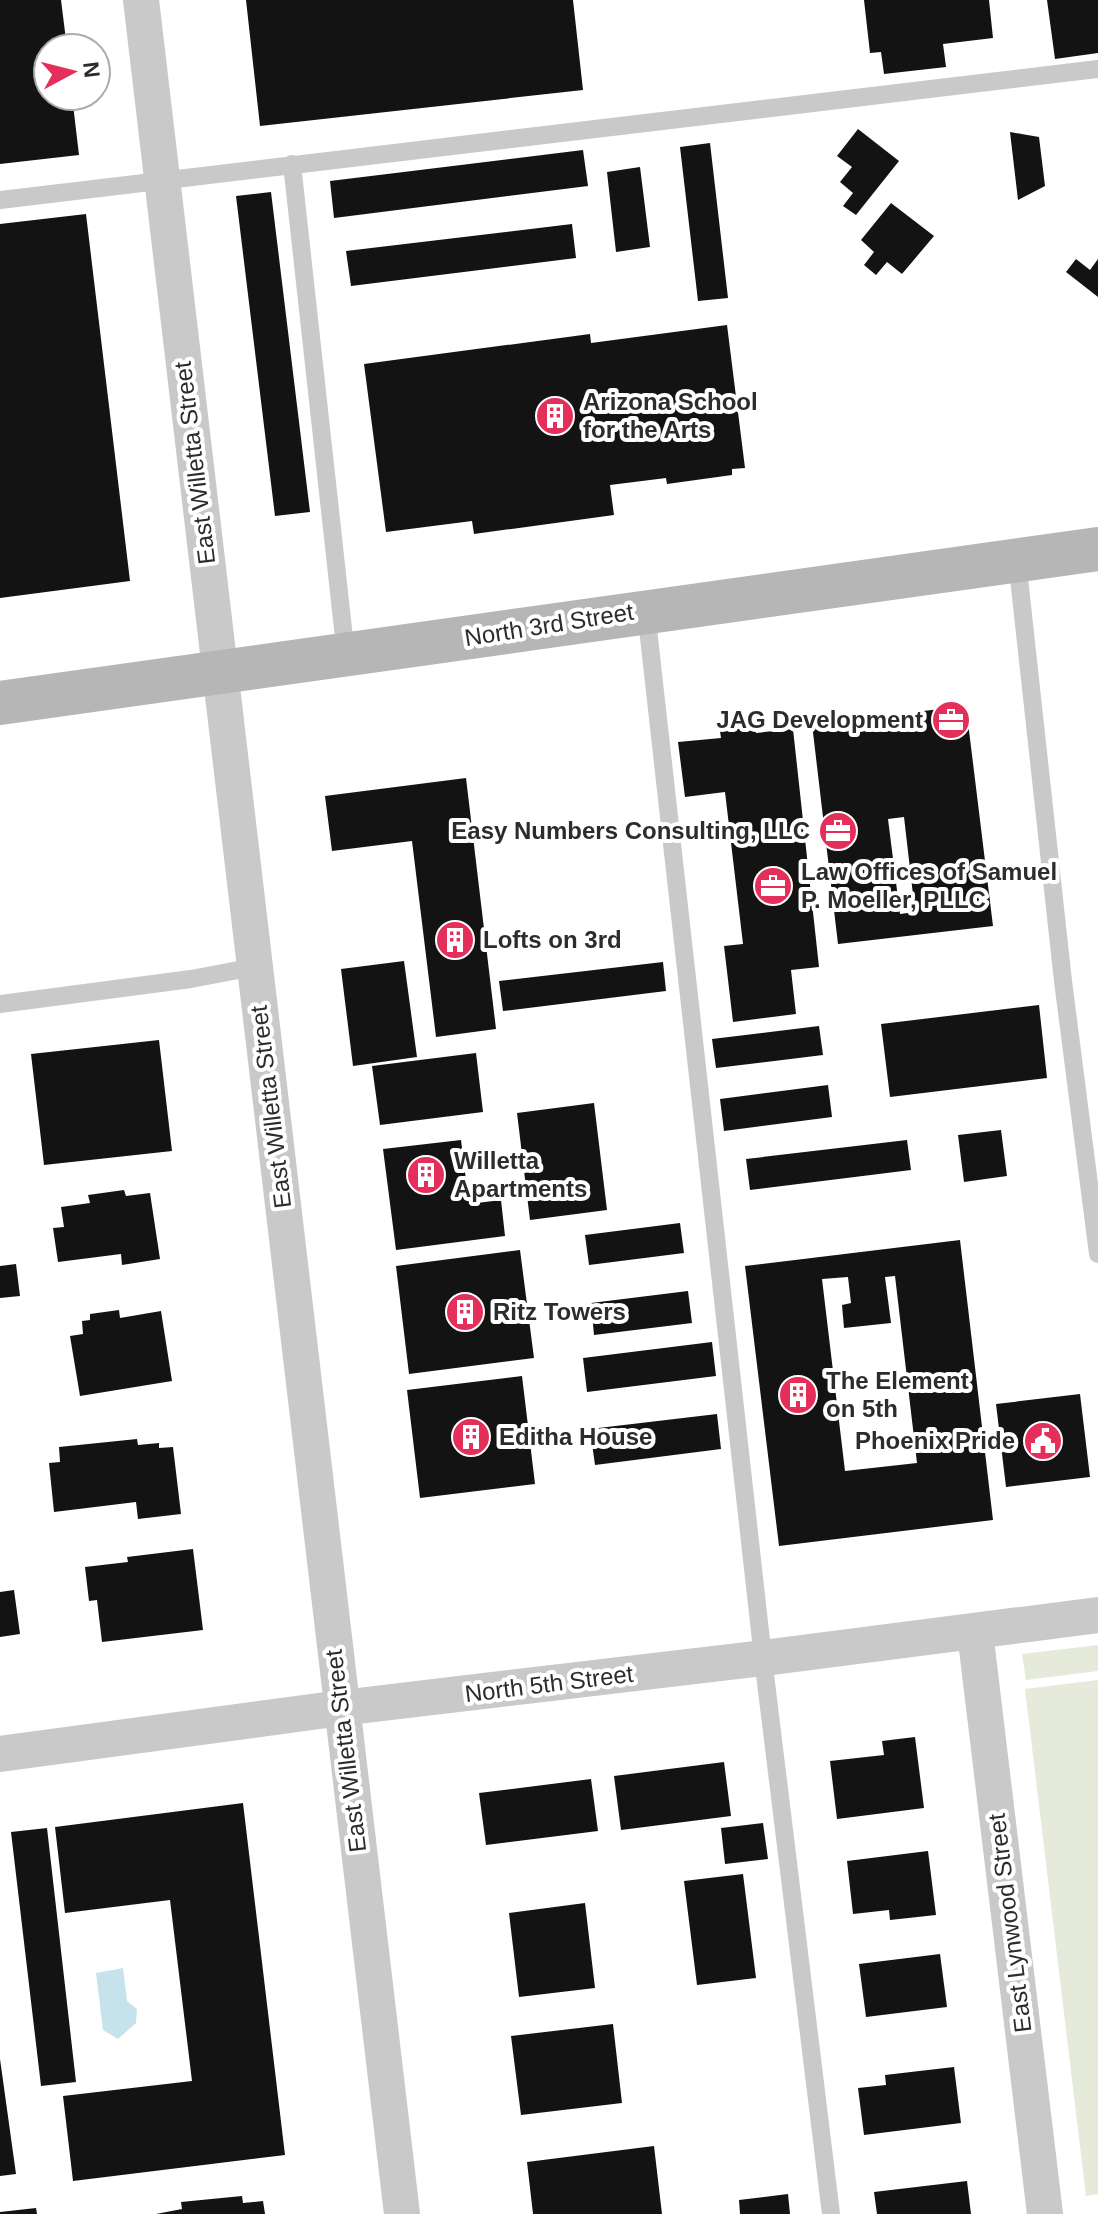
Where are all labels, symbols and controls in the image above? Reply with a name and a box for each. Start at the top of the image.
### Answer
north arrow [32,32,112,112]
text: N [78,60,105,79]
street label: East Willetta Street [169,360,220,566]
place label: Arizona School for the Arts [583,388,758,443]
building icon: Arizona School for the Arts [534,395,576,437]
street label: North 3rd Street [462,598,636,651]
office icon: JAG Development [930,699,972,741]
place label: JAG Development [716,706,923,733]
office icon: Easy Numbers Consulting, LLC [817,810,859,852]
place label: Easy Numbers Consulting, LLC [451,817,810,844]
place label: Law Offices of Samuel P. Moeller, PLLC [801,858,1057,913]
office icon: Law Offices of Samuel P. Moeller, PLLC [752,865,794,907]
building icon: Lofts on 3rd [434,919,476,961]
place label: Lofts on 3rd [483,926,622,953]
street label: East Willetta Street [245,1004,296,1210]
place label: Willetta Apartments [454,1147,587,1202]
building icon: Willetta Apartments [405,1154,447,1196]
building icon: Ritz Towers [444,1291,486,1333]
place label: Ritz Towers [493,1298,626,1325]
place label: The Element on 5th [826,1367,969,1422]
building icon: The Element on 5th [777,1374,819,1416]
building icon: Editha House [450,1416,492,1458]
public building icon: Phoenix Pride [1022,1420,1064,1462]
place label: Editha House [499,1423,652,1450]
place label: Phoenix Pride [855,1427,1015,1454]
street label: East Willetta Street [320,1648,371,1854]
street label: North 5th Street [463,1660,635,1707]
street label: East Lynwood Street [983,1812,1036,2034]

